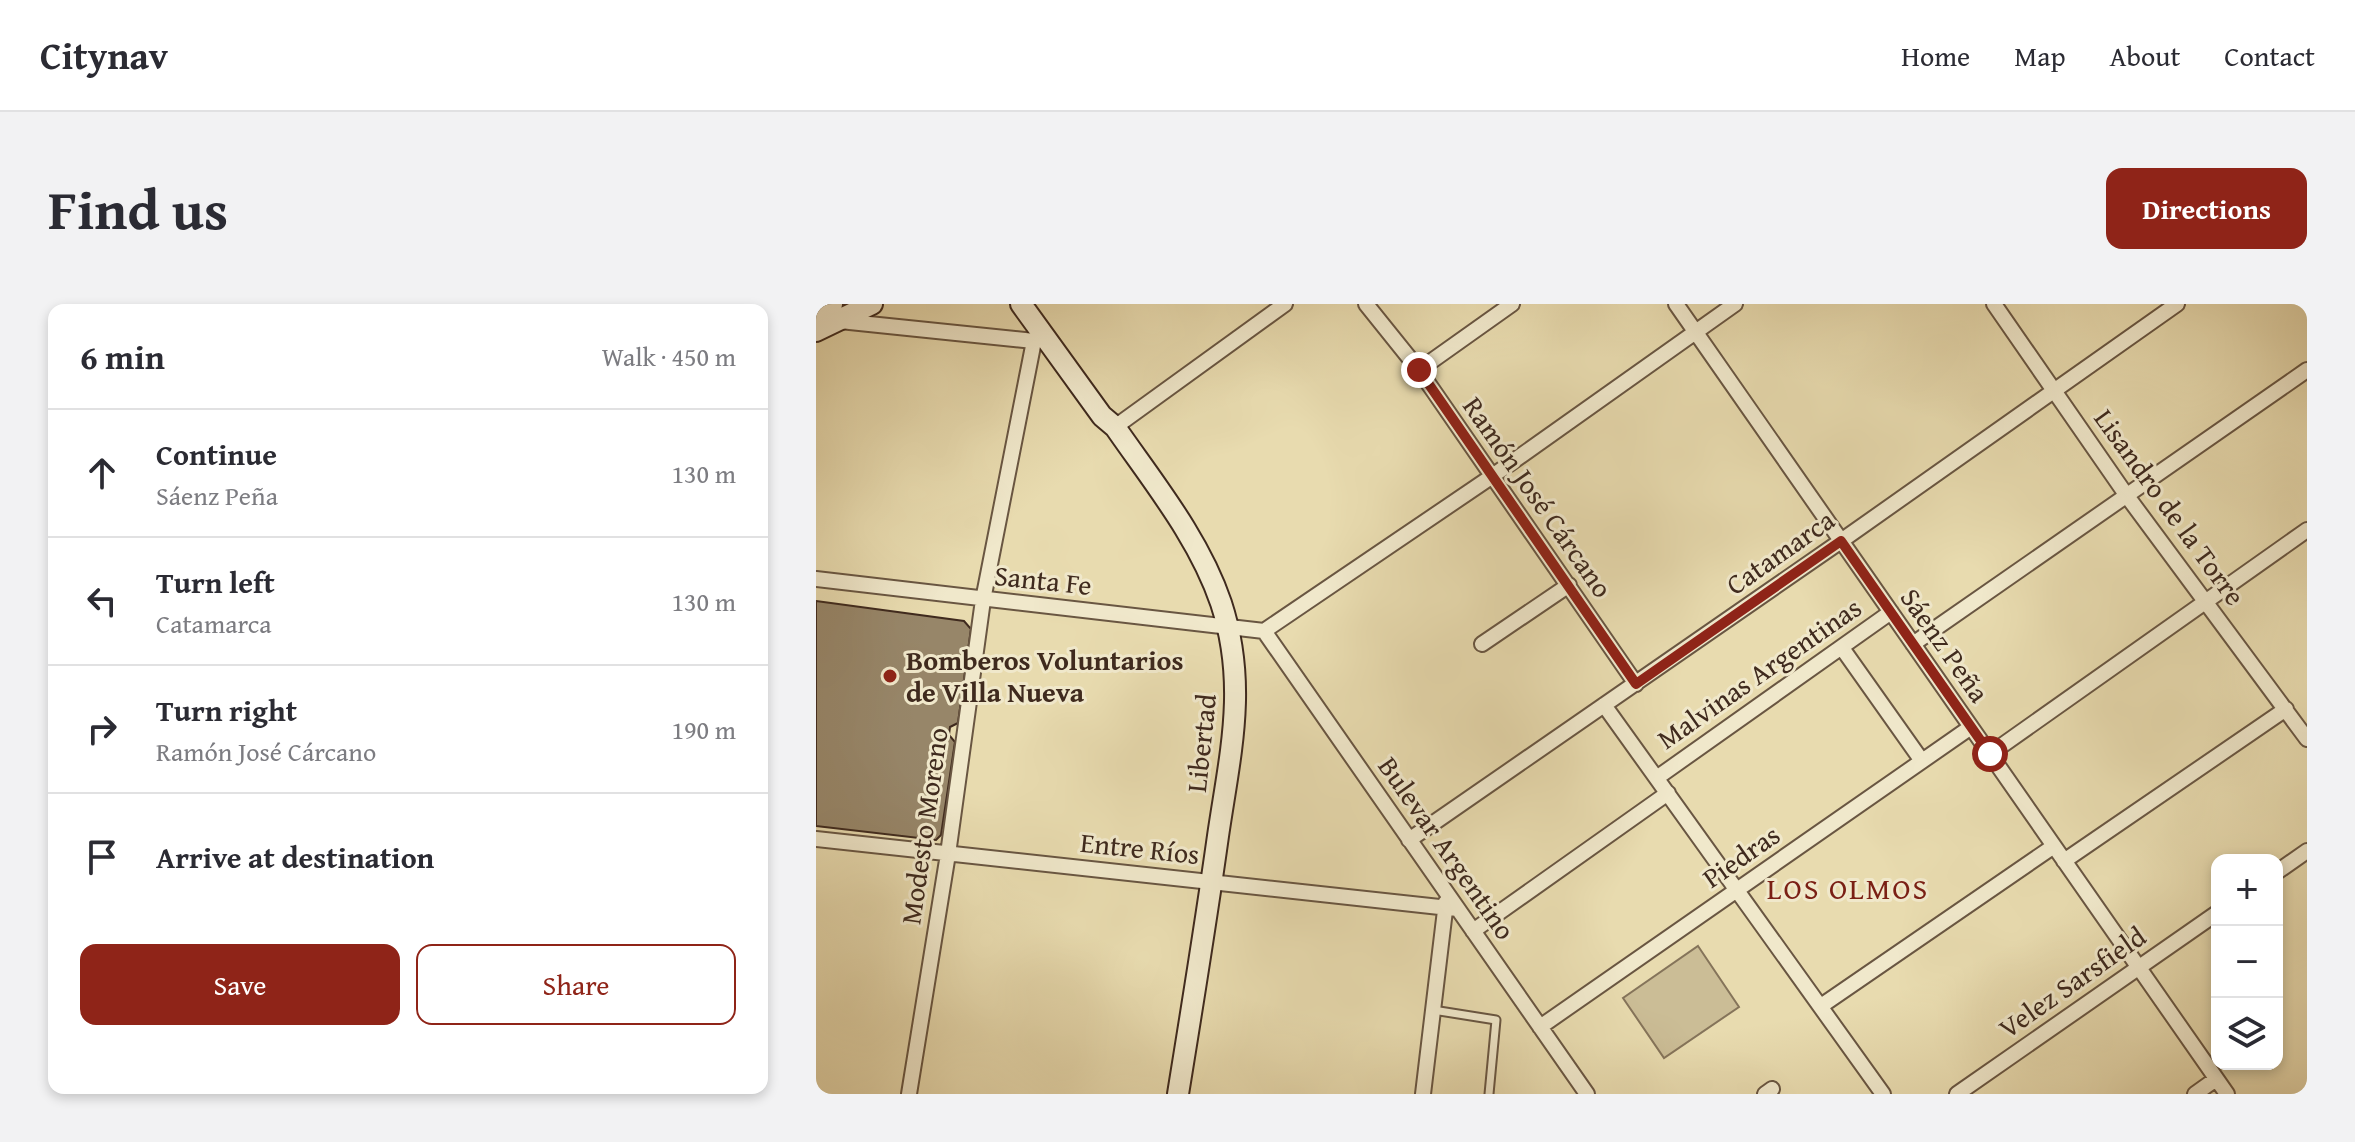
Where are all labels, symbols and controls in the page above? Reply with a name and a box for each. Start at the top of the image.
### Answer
text: Citynav [40,27,168,83]
text: Home [1901,35,1970,76]
text: Map [2014,35,2066,76]
text: About [2110,35,2180,76]
text: Contact [2224,35,2315,76]
text: Find us [48,167,228,250]
button: Directions [2106,168,2307,249]
text: 6 min [80,332,165,381]
text: Walk · 450 m [602,337,736,376]
route end [1401,352,1437,388]
street label: Ramón José Cárcano [1454,388,1623,606]
street label: Lisandro de la Torre [2085,400,2256,614]
text: Continue [156,432,277,476]
icon: ahead [80,451,124,495]
text: 130 m [671,454,736,493]
text: Sáenz Peña [156,476,278,515]
street label: Catamarca [1717,499,1843,604]
street label: Santa Fe [992,554,1094,605]
text: Turn left [156,560,275,604]
icon: left [80,579,124,623]
street label: Sáenz Peña [1891,579,2000,711]
text: 130 m [671,582,736,621]
street label: Malvinas Argentinas [1648,587,1869,759]
text: Catamarca [156,604,272,643]
place label: Bomberos Voluntarios de Villa Nueva [906,639,1184,712]
marker: Bomberos Voluntarios de Villa Nueva [881,667,899,685]
text: Turn right [156,688,297,732]
street label: Libertad [1175,692,1226,794]
icon: right [80,707,124,751]
text: 190 m [671,710,736,749]
street label: Modesto Moreno [889,725,958,927]
text: Ramón José Cárcano [156,732,376,771]
route start [1972,736,2008,772]
street label: Bulevar Argentino [1369,748,1526,948]
street label: Piedras [1693,814,1788,897]
street label: Entre Ríos [1078,821,1202,874]
icon: arrive [80,835,124,879]
text: Arrive at destination [156,835,434,879]
map controls [2211,854,2283,1070]
button: + [2211,854,2283,926]
district label: LOS OLMOS [1767,866,1929,910]
street label: Velez Sarsfield [1990,916,2154,1048]
button: − [2211,926,2283,998]
button: Save [80,944,400,1025]
button: Share [416,944,736,1025]
button: layers [2211,998,2283,1070]

